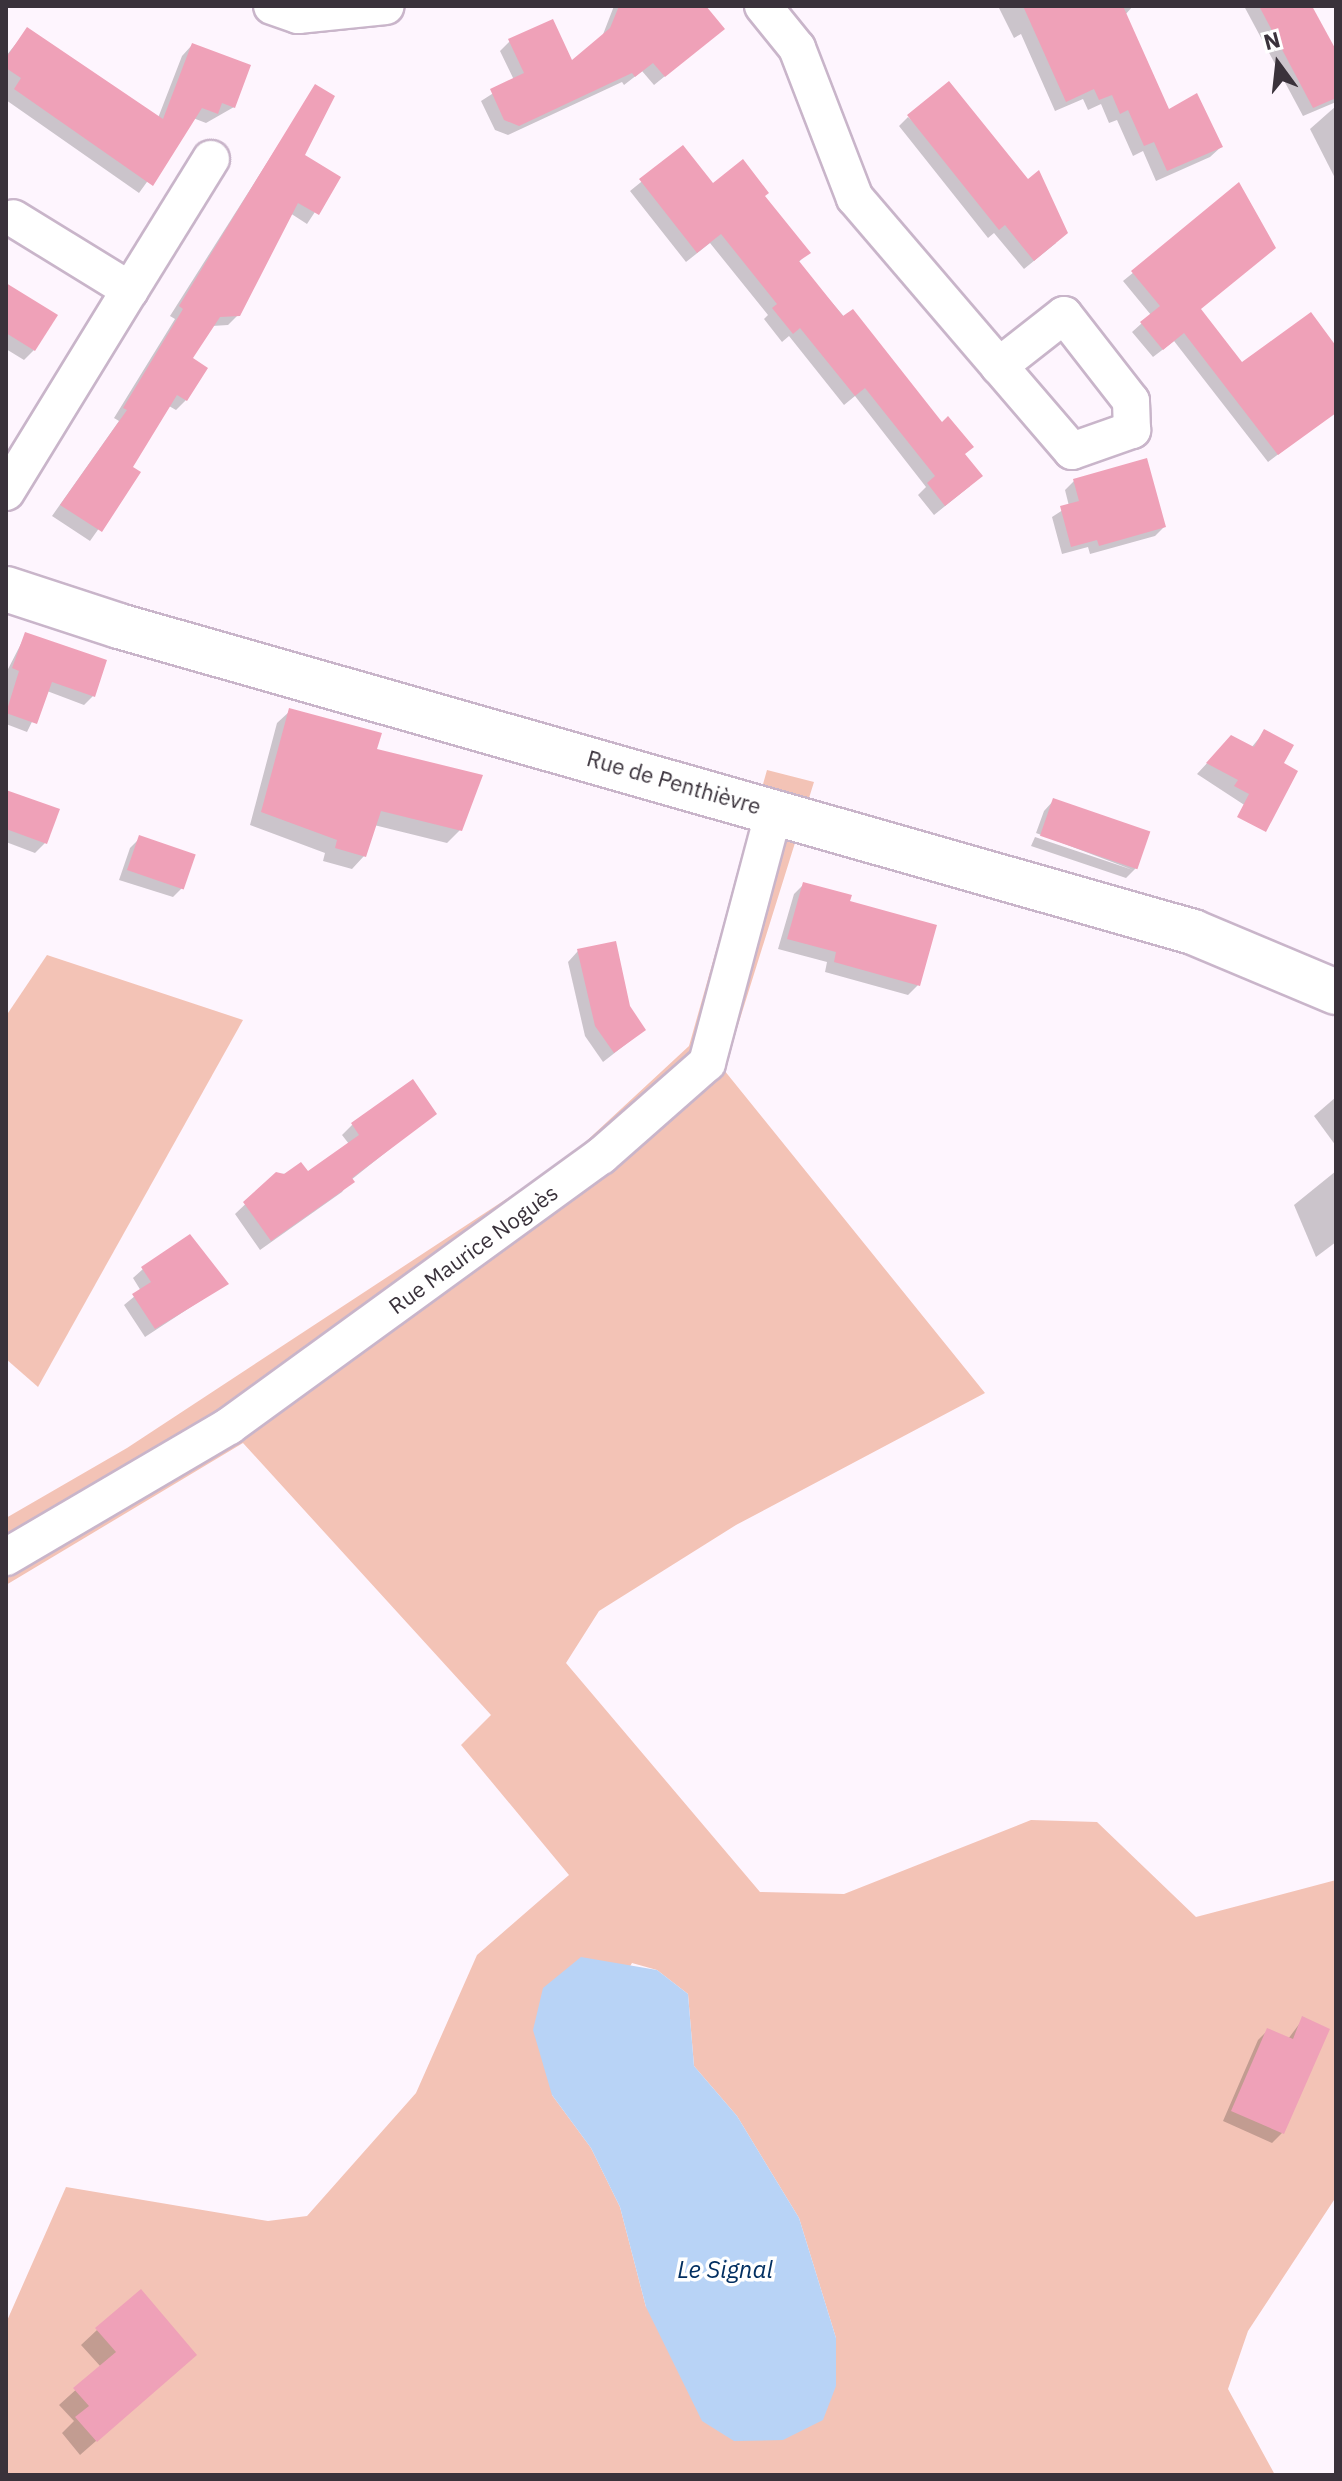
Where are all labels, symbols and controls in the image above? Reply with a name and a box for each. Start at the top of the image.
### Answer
north arrow [1238,24,1318,104]
text: N [1260,24,1283,56]
street label: Rue de Penthièvre [584,745,764,819]
street label: Rue Maurice Noguès [383,1179,563,1319]
water label: Le Signal [677,2256,773,2284]

